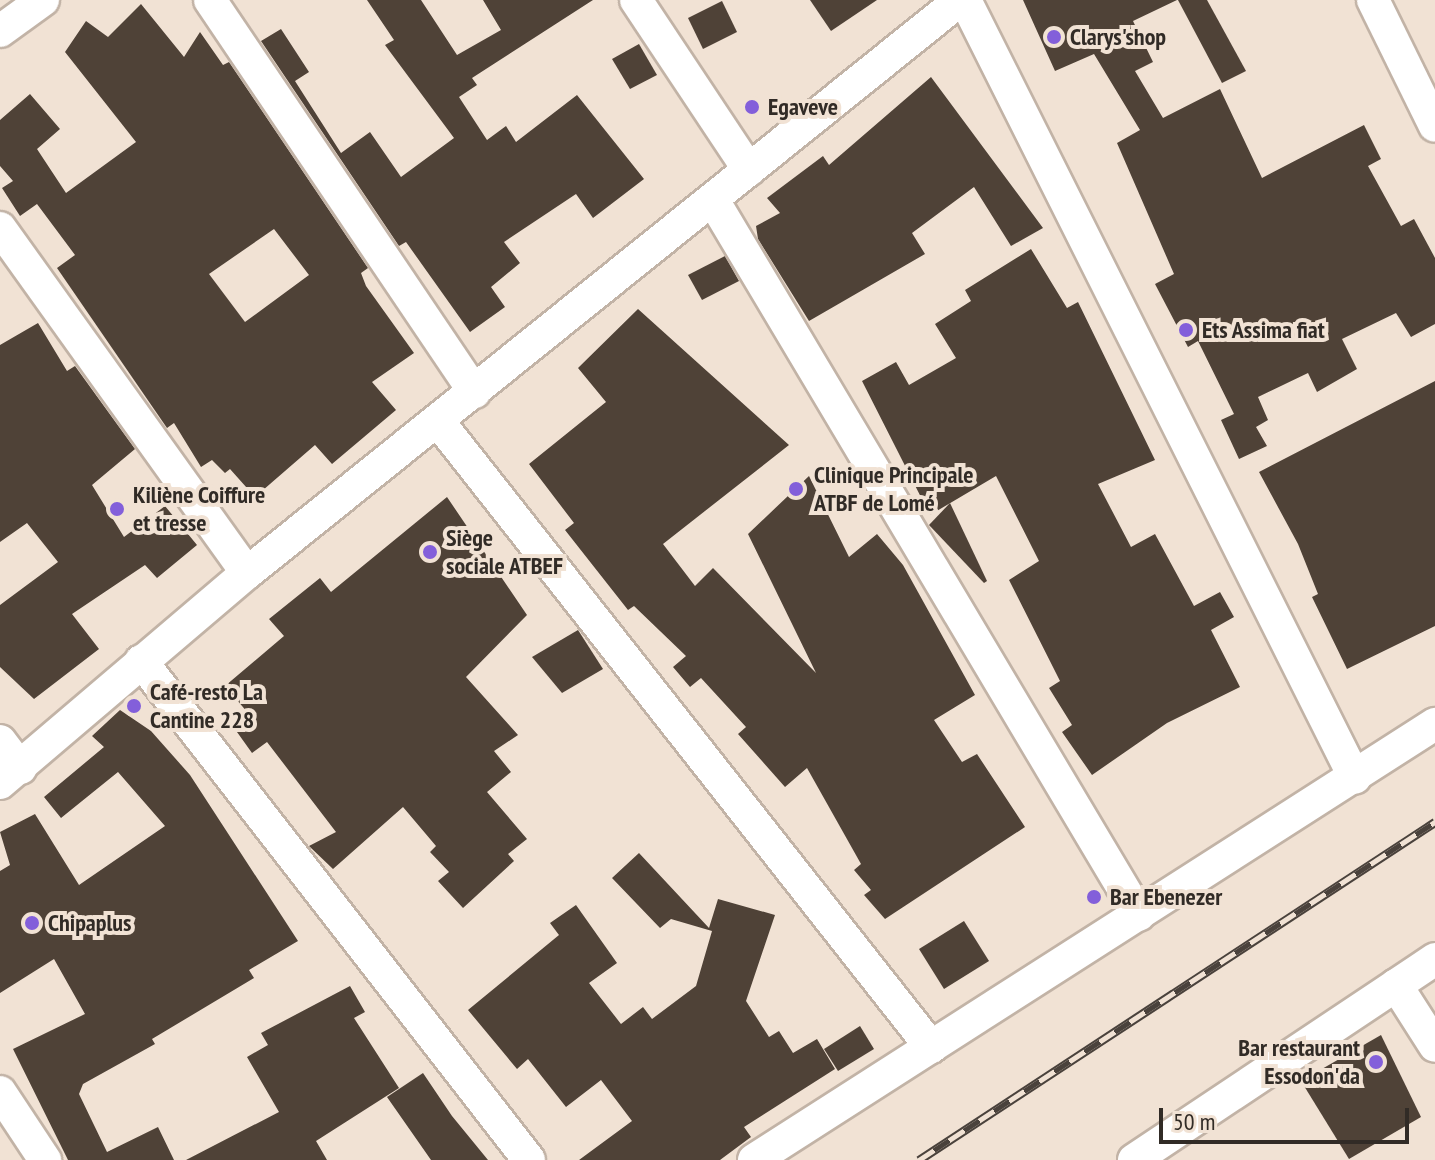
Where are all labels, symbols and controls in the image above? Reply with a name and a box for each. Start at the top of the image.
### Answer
place label: Clarys'shop [1070,23,1166,51]
marker: Clarys'shop [1045,28,1063,46]
place label: Egaveve [768,93,838,121]
marker: Egaveve [743,98,761,116]
place label: Ets Assima fiat [1202,316,1326,344]
marker: Ets Assima fiat [1177,321,1195,339]
place label: Clinique Principale ATBF de Lomé [814,461,974,517]
marker: Clinique Principale ATBF de Lomé [785,478,807,500]
place label: Kiliène Coiffure et tresse [133,481,266,537]
marker: Kiliène Coiffure et tresse [108,500,126,518]
place label: Siège sociale ATBEF [446,524,564,580]
marker: Siège sociale ATBEF [421,543,439,561]
place label: Café-resto La Cantine 228 [150,678,263,734]
marker: Café-resto La Cantine 228 [125,697,143,715]
place label: Bar Ebenezer [1110,883,1222,911]
marker: Bar Ebenezer [1085,888,1103,906]
place label: Chipaplus [48,909,131,937]
marker: Chipaplus [23,914,41,932]
place label: Bar restaurant Essodon'da [1238,1034,1360,1090]
marker: Bar restaurant Essodon'da [1367,1053,1385,1071]
scale bar [1163,1092,1413,1142]
text: 50 m [1173,1106,1215,1137]

